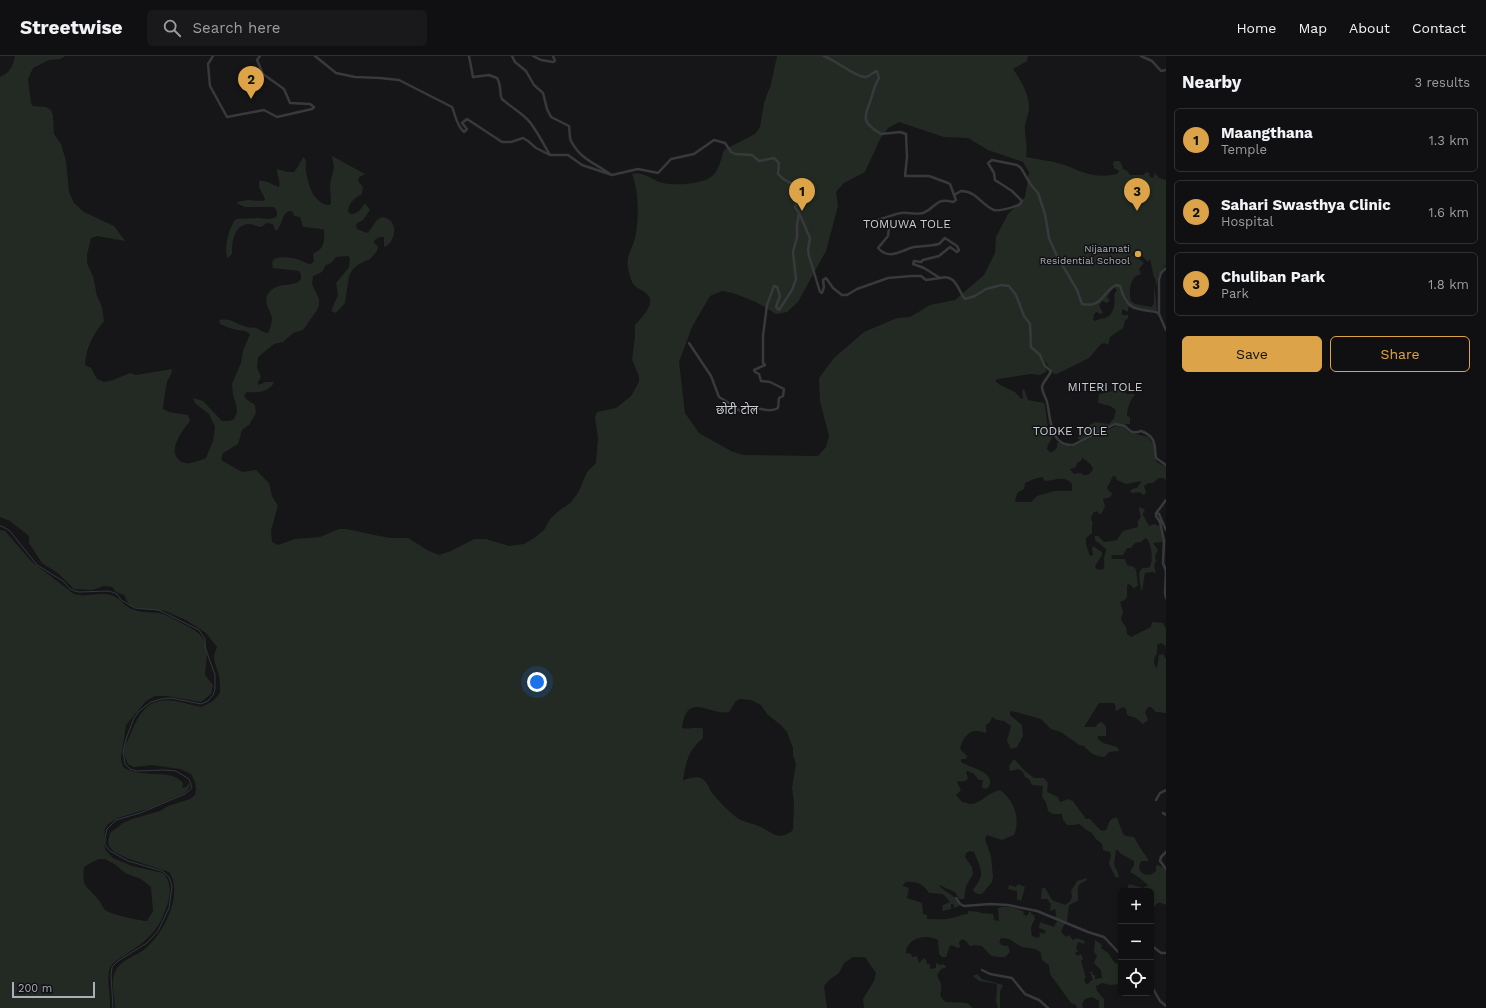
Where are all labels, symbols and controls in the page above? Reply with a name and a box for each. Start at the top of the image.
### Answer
search box [147,10,427,46]
text: Streetwise [20,16,123,39]
icon: search [161,17,183,39]
text: Search here [193,19,280,37]
text: Home [1236,20,1276,36]
text: Map [1298,20,1327,36]
text: About [1349,20,1390,36]
text: Contact [1412,20,1466,36]
pin: 2 [238,66,264,99]
text: Nearby [1182,72,1241,92]
text: 3 results [1415,75,1470,90]
text: Maangthana [1221,124,1313,142]
text: 1 [1193,133,1199,148]
text: 1.3 km [1429,133,1469,148]
text: Temple [1221,142,1267,157]
pin: 1 [789,178,815,211]
pin: 3 [1124,178,1150,211]
text: Sahari Swasthya Clinic [1221,196,1391,214]
text: 2 [1192,205,1200,220]
text: 1.6 km [1429,205,1469,220]
text: Hospital [1221,214,1273,229]
district label: TOMUWA TOLE [863,217,951,231]
place label: Nijaamati Residential School [1040,243,1130,266]
marker: Nijaamati Residential School [1133,249,1143,259]
text: Chuliban Park [1221,268,1325,286]
text: 3 [1192,277,1200,292]
text: 1.8 km [1428,277,1469,292]
text: Park [1221,286,1249,301]
button: Save [1182,336,1322,372]
button: Share [1330,336,1470,372]
district label: MITERI TOLE [1068,380,1143,394]
district label: छोटी टोल [716,402,759,417]
district label: TODKE TOLE [1033,424,1108,438]
your location [527,672,547,692]
map controls [1118,888,1154,996]
button: + [1118,888,1154,924]
button: − [1118,924,1154,960]
button: locate [1118,960,1154,996]
scale bar [12,980,95,999]
text: 200 m [18,982,52,995]

